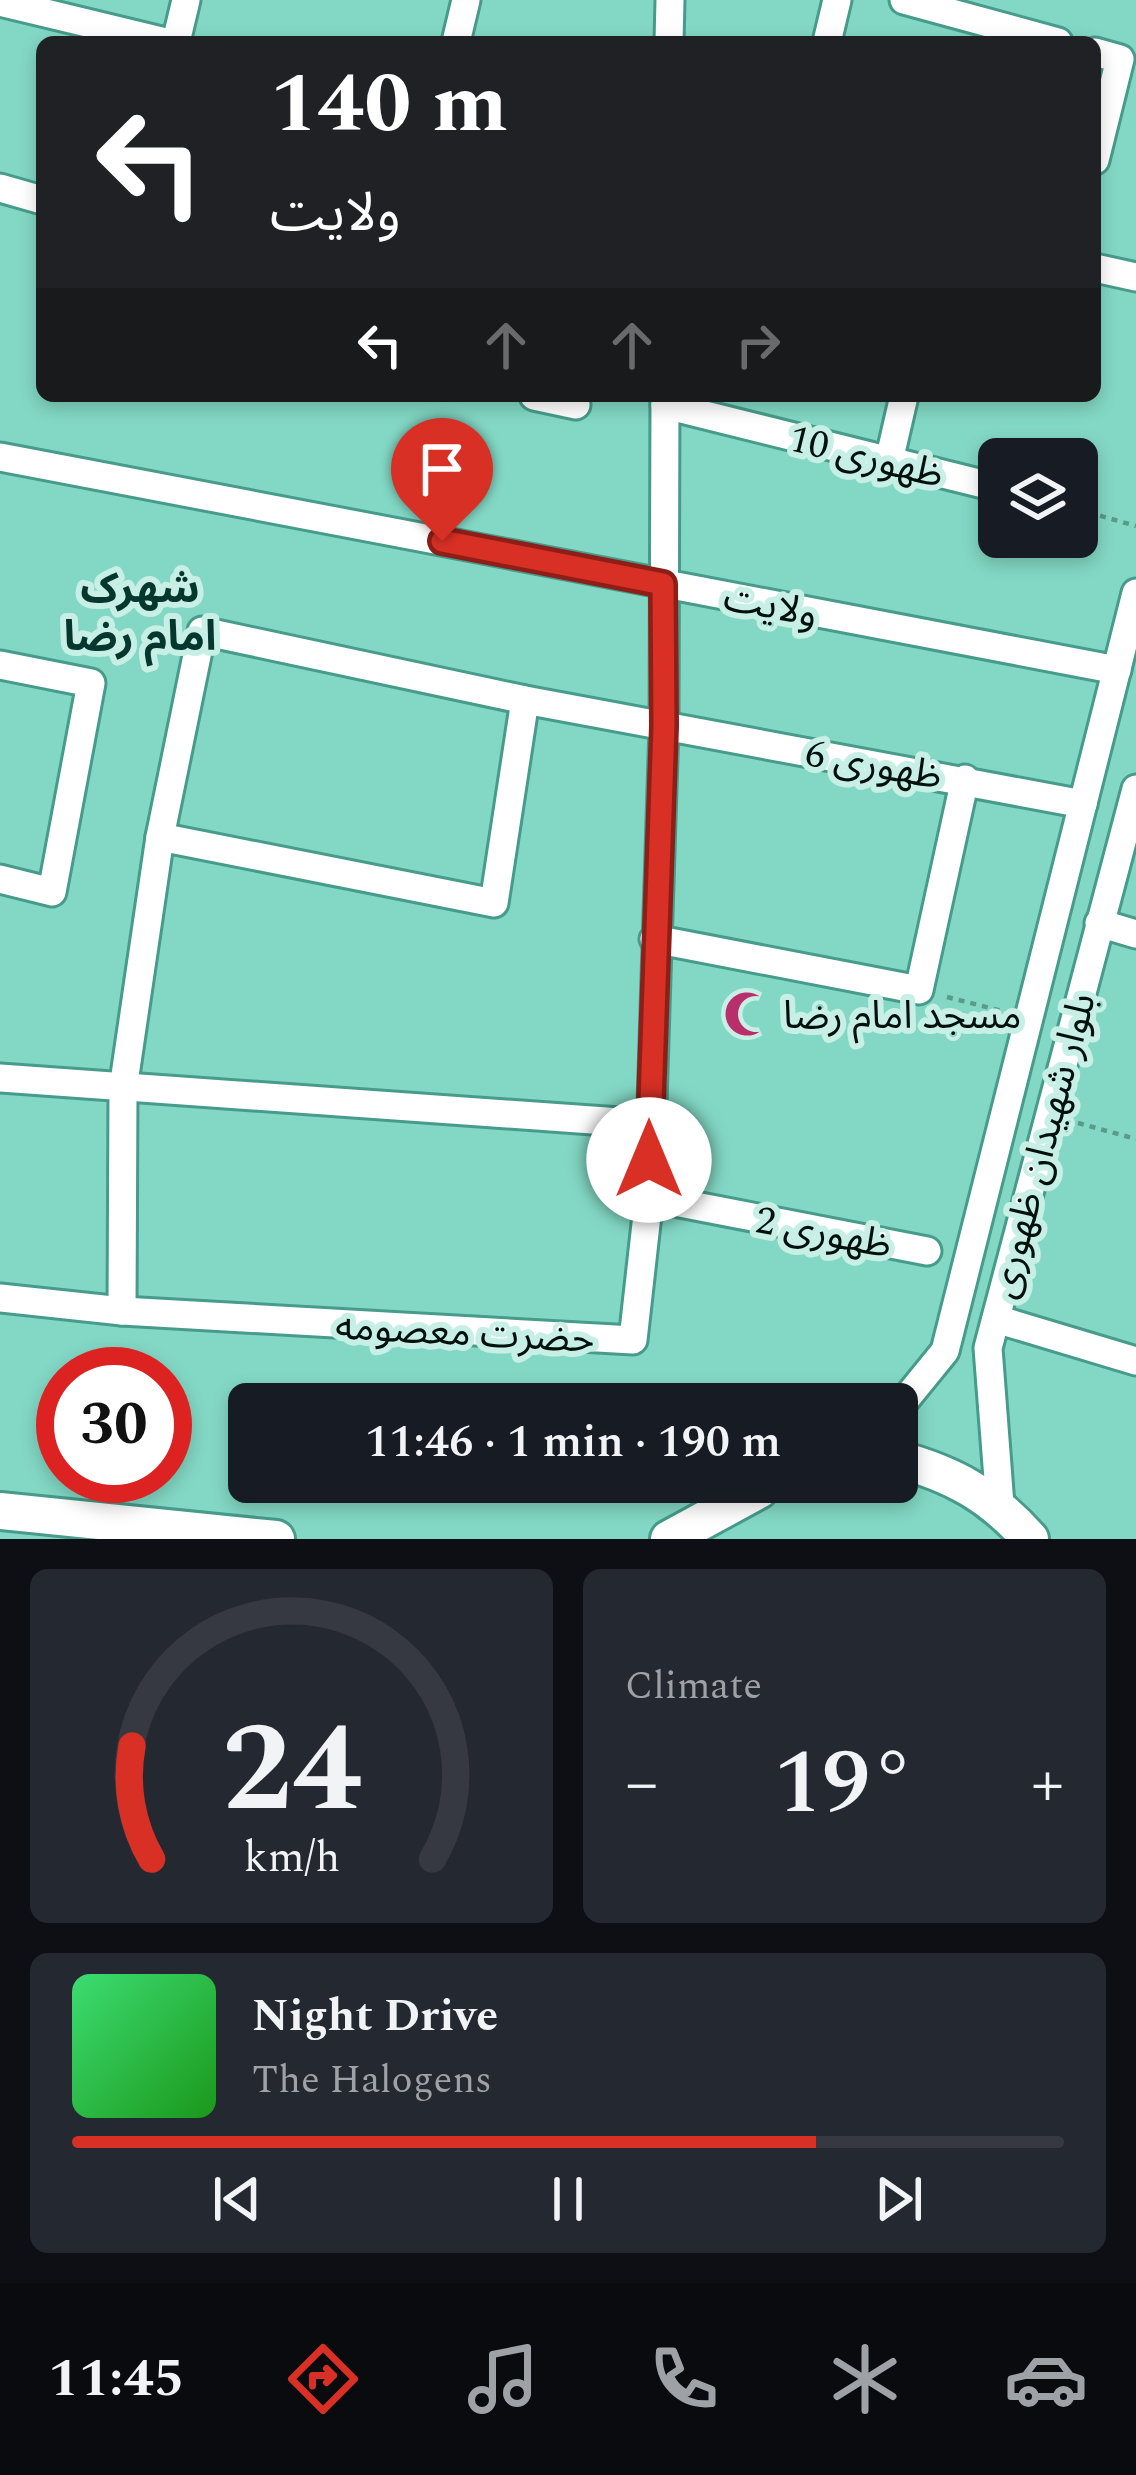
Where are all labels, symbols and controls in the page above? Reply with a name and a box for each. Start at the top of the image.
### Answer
text: 140 m [270,41,508,169]
icon: left [72,84,228,240]
text: ولایت [270,173,401,255]
icon: left [347,312,413,378]
icon: ahead [473,312,539,378]
icon: ahead [599,312,665,378]
icon: right [725,312,791,378]
street label: ظهوری 10 [783,410,950,505]
pin [391,418,493,541]
icon: arrive [409,436,475,502]
map controls [978,438,1098,558]
button: layers [978,438,1098,558]
district label: شهرک امام رضا [64,558,216,669]
street label: ولایت [719,568,822,644]
street label: ظهوری 6 [801,724,947,806]
street label: بلوار شهیدان ظهوری [974,986,1113,1305]
place label: مسجد امام رضا [783,987,1021,1046]
mosque icon: مسجد امام رضا [722,989,772,1039]
position arrow [586,1097,712,1223]
street label: ظهوری 2 [750,1191,897,1276]
street label: حضرت معصومه [334,1297,596,1370]
speed limit sign: 30 [36,1347,192,1503]
text: 11:46 · 1 min · 190 m [365,1408,781,1477]
text: Climate [625,1657,762,1716]
text: 24 [221,1676,362,1866]
text: 19° [774,1716,915,1853]
text: − [625,1734,658,1835]
text: + [1031,1734,1064,1835]
text: km/h [243,1826,340,1891]
text: Night Drive [252,1982,498,2051]
text: The Halogens [252,2051,492,2110]
icon: previous [204,2166,270,2232]
icon: pause [535,2166,601,2232]
icon: next [866,2166,932,2232]
icon: directions [281,2337,365,2421]
icon: music [461,2337,545,2421]
icon: phone [642,2337,726,2421]
icon: climate [823,2337,907,2421]
icon: car [1004,2337,1088,2421]
text: 11:45 [48,2338,184,2420]

